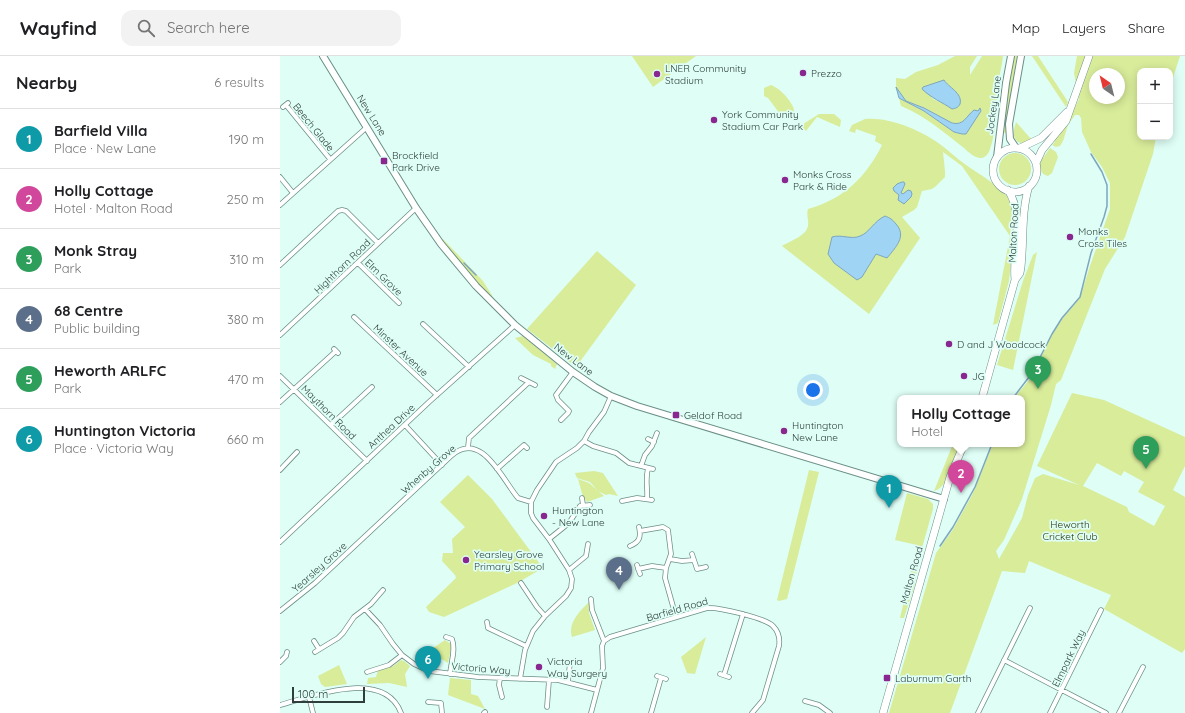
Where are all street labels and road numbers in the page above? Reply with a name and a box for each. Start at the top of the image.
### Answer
street label: Jockey Lane [983,75,1004,135]
street label: New Lane [354,92,389,139]
street label: Beech Glade [290,101,337,154]
street label: Malton Road [1005,203,1022,263]
street label: Highthorn Road [311,236,373,297]
street label: Elm Grove [362,256,405,299]
street label: Minster Avenue [370,322,431,379]
street label: New Lane [551,340,596,379]
street label: Maythorn Road [298,382,359,443]
street label: Anthea Drive [365,401,418,452]
street label: Whenby Grove [398,442,459,497]
street label: Yearsley Grove [289,539,350,595]
street label: Malton Road [897,545,926,605]
street label: Barfield Road [645,594,710,624]
street label: Elmpark Way [1049,627,1088,689]
street label: Victoria Way [451,659,511,678]

